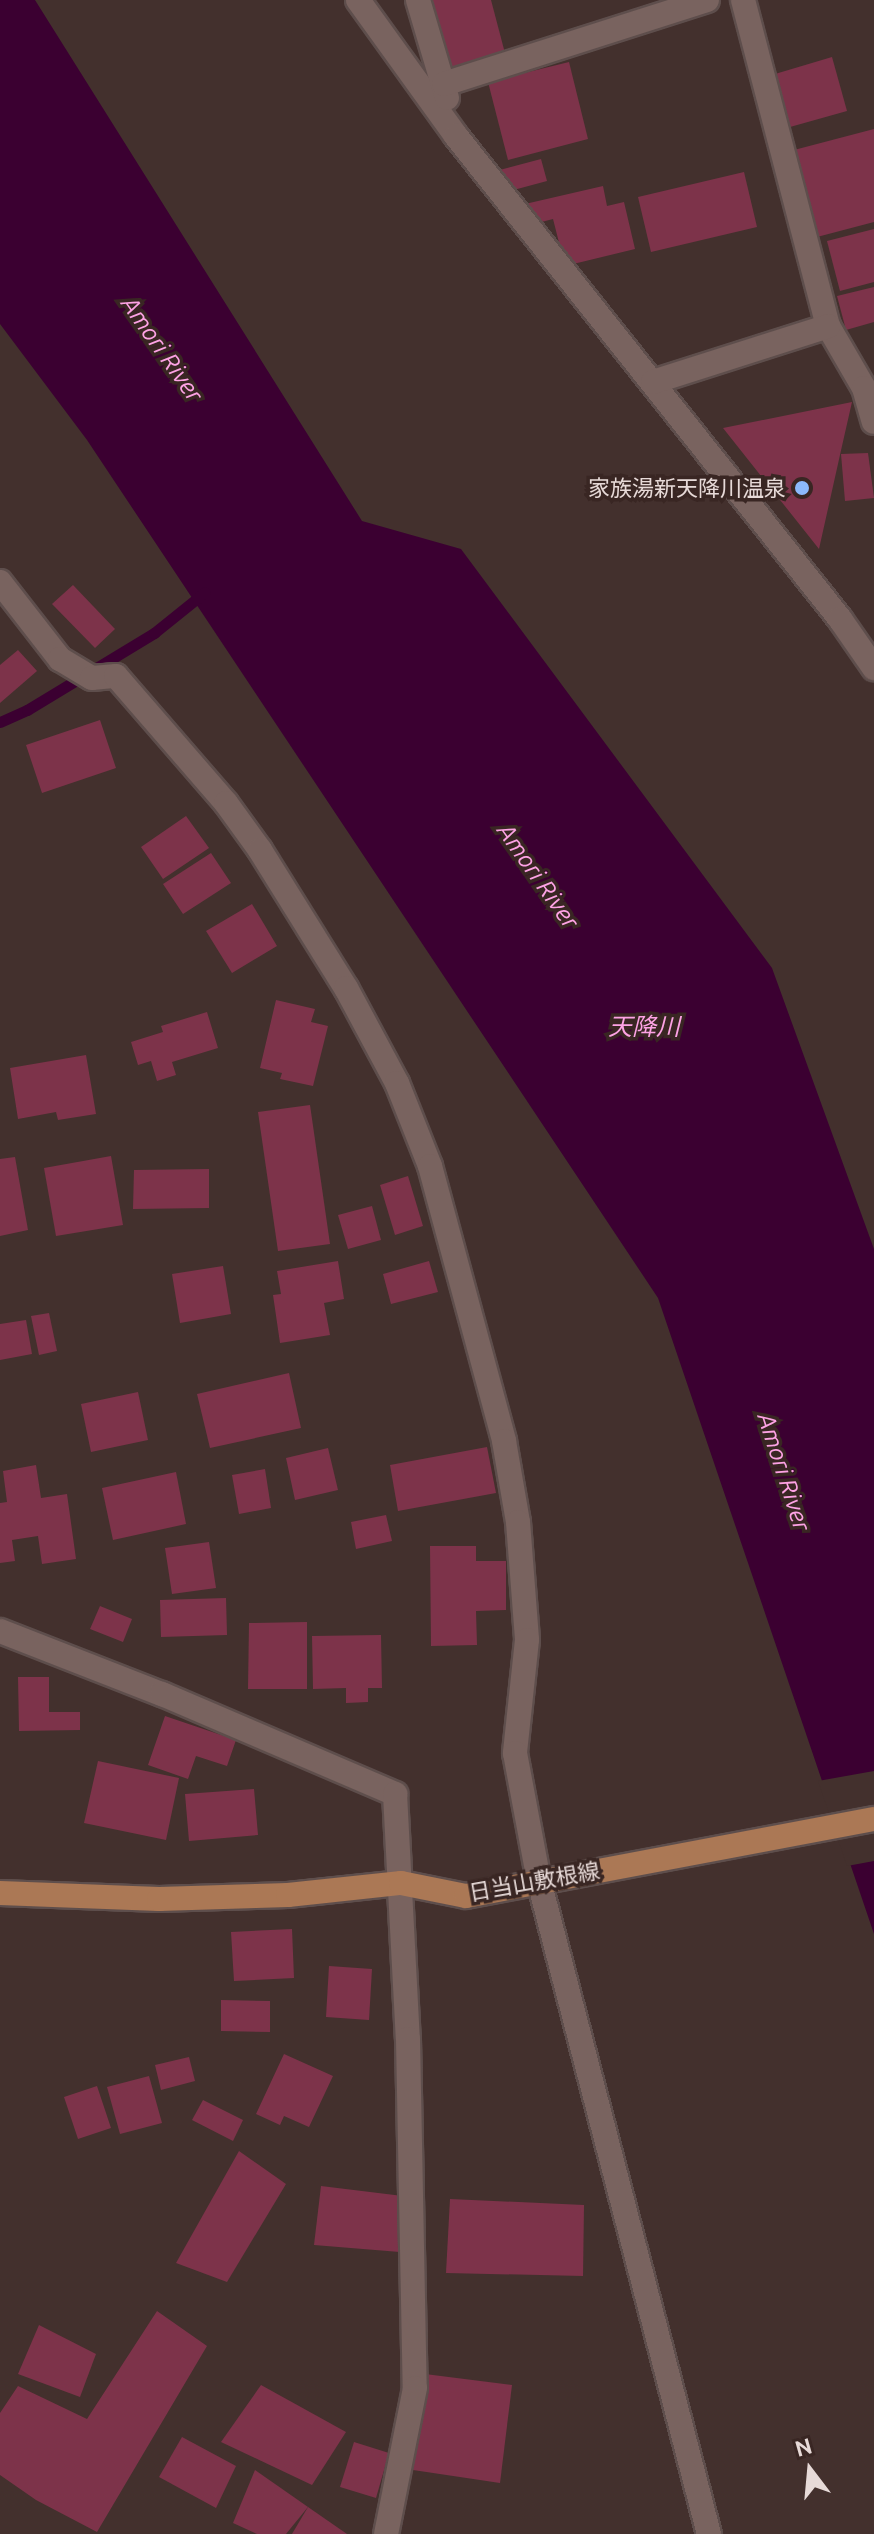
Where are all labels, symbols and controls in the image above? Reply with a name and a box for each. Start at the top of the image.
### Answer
water label: Amori River [115,291,209,407]
place label: 家族湯新天降川温泉 [588,475,786,501]
marker: 家族湯新天降川温泉 [793,479,811,497]
water label: Amori River [491,818,585,934]
water label: 天降川 [608,1013,680,1041]
water label: Amori River [751,1409,817,1535]
street label: 日当山敷根線 [467,1857,601,1905]
north arrow [770,2430,850,2510]
text: N [792,2432,815,2461]

